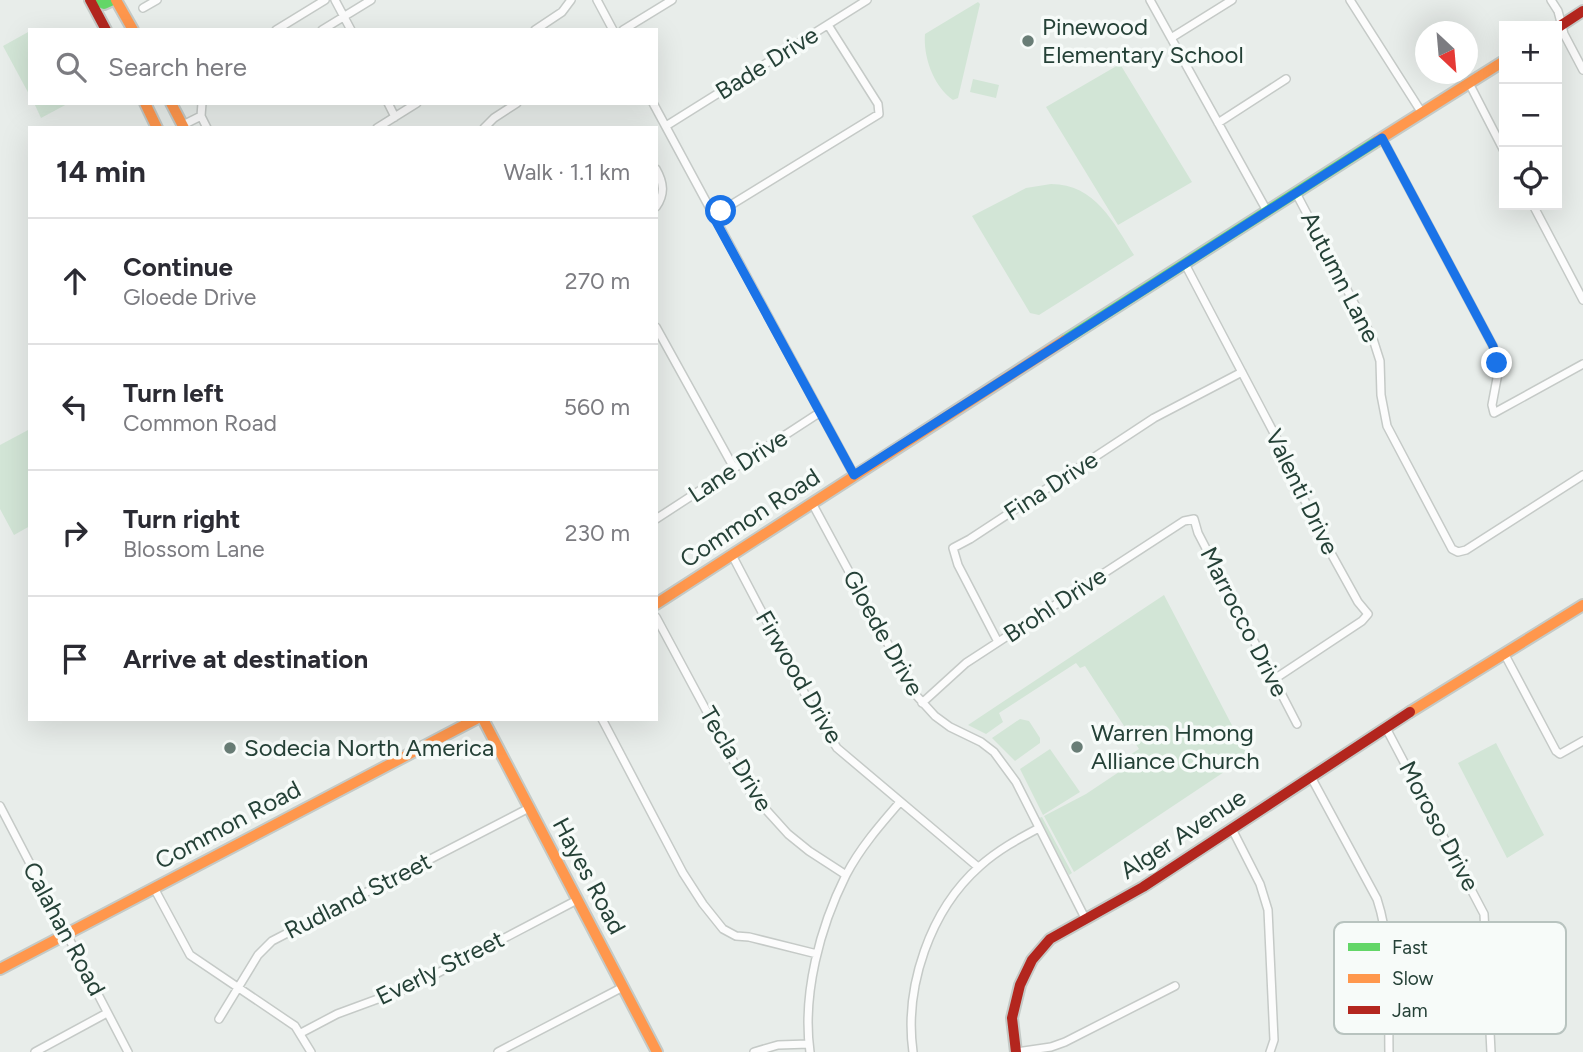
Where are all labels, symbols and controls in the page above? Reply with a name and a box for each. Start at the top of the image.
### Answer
place label: Pinewood Elementary School [1042,12,1244,69]
street label: Bade Drive [710,20,823,105]
north arrow [1415,21,1478,84]
map controls [1499,21,1562,210]
button: + [1499,21,1562,84]
search box [28,28,658,105]
marker: Pinewood Elementary School [1020,33,1036,49]
icon: search [52,48,90,86]
text: Search here [108,51,247,83]
button: − [1499,84,1562,147]
button: locate [1499,147,1562,210]
text: 14 min [56,153,146,190]
text: Walk · 1.1 km [504,158,630,186]
route start [705,195,736,226]
street label: Autumn Lane [1295,206,1386,347]
text: Continue [123,251,233,283]
icon: ahead [56,262,94,300]
text: 270 m [565,267,630,295]
text: Gloede Drive [123,283,256,311]
route end [1481,347,1512,378]
text: Turn left [123,377,224,409]
icon: left [56,388,94,426]
text: 560 m [564,393,630,421]
text: Common Road [123,409,277,437]
street label: Lane Drive [683,423,793,508]
street label: Valenti Drive [1260,424,1345,559]
street label: Fina Drive [999,445,1103,527]
street label: Common Road [675,462,825,573]
text: Turn right [123,503,240,535]
icon: right [56,514,94,552]
text: 230 m [565,519,630,547]
text: Blossom Lane [123,535,265,563]
street label: Marrocco Drive [1194,542,1295,701]
street label: Brohl Drive [998,561,1112,649]
street label: Gloede Drive [837,565,930,701]
street label: Firwood Drive [750,605,849,748]
icon: arrive [56,640,94,678]
text: Arrive at destination [123,643,368,675]
street label: Tecla Drive [694,701,779,816]
place label: Warren Hmong Alliance Church [1091,718,1260,775]
place label: Sodecia North America [244,733,494,762]
marker: Warren Hmong Alliance Church [1069,739,1085,755]
marker: Sodecia North America [222,740,238,756]
street label: Moroso Drive [1393,756,1486,896]
street label: Common Road [150,774,305,875]
street label: Alger Avenue [1114,782,1251,885]
street label: Hayes Road [547,812,632,939]
street label: Rudland Street [280,846,436,945]
street label: Calahan Road [17,857,112,1001]
legend [1334,922,1566,1034]
street label: Everly Street [371,924,508,1011]
text: Fast [1392,936,1428,959]
text: Slow [1392,967,1434,990]
text: Jam [1392,999,1428,1022]

